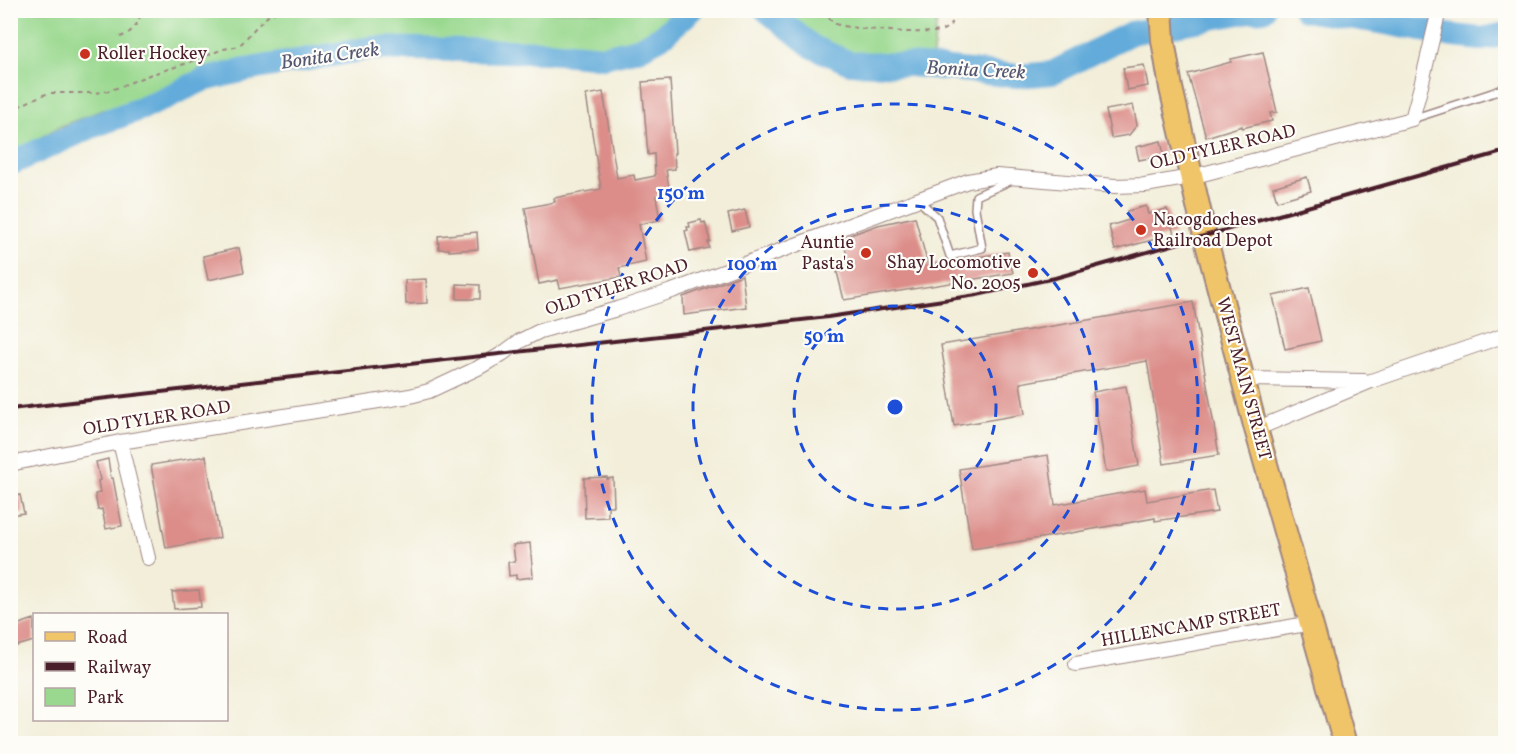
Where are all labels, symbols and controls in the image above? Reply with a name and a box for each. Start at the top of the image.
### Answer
water label: Bonita Creek [279,36,381,78]
place label: Roller Hockey [97,42,207,67]
marker: Roller Hockey [78,47,92,61]
water label: Bonita Creek [926,54,1026,88]
street label: OLD TYLER ROAD [1148,119,1298,177]
text: 150 m [657,182,705,207]
place label: Nacogdoches Railroad Depot [1153,208,1273,254]
marker: Nacogdoches Railroad Depot [1134,223,1148,237]
place label: Auntie Pasta's [801,231,854,277]
marker: Auntie Pasta's [859,246,873,260]
place label: Shay Locomotive No. 2005 [887,251,1021,297]
street label: OLD TYLER ROAD [542,253,692,323]
text: 100 m [727,253,777,278]
marker: Shay Locomotive No. 2005 [1026,266,1040,280]
street label: WEST MAIN STREET [1209,295,1277,464]
text: 50 m [804,325,844,350]
street label: OLD TYLER ROAD [81,395,233,443]
centre of rings [885,397,905,417]
street label: HILLENCAMP STREET [1099,598,1284,654]
legend [33,613,228,721]
text: Road [87,626,128,651]
text: Railway [87,656,151,681]
text: Park [87,686,124,711]

